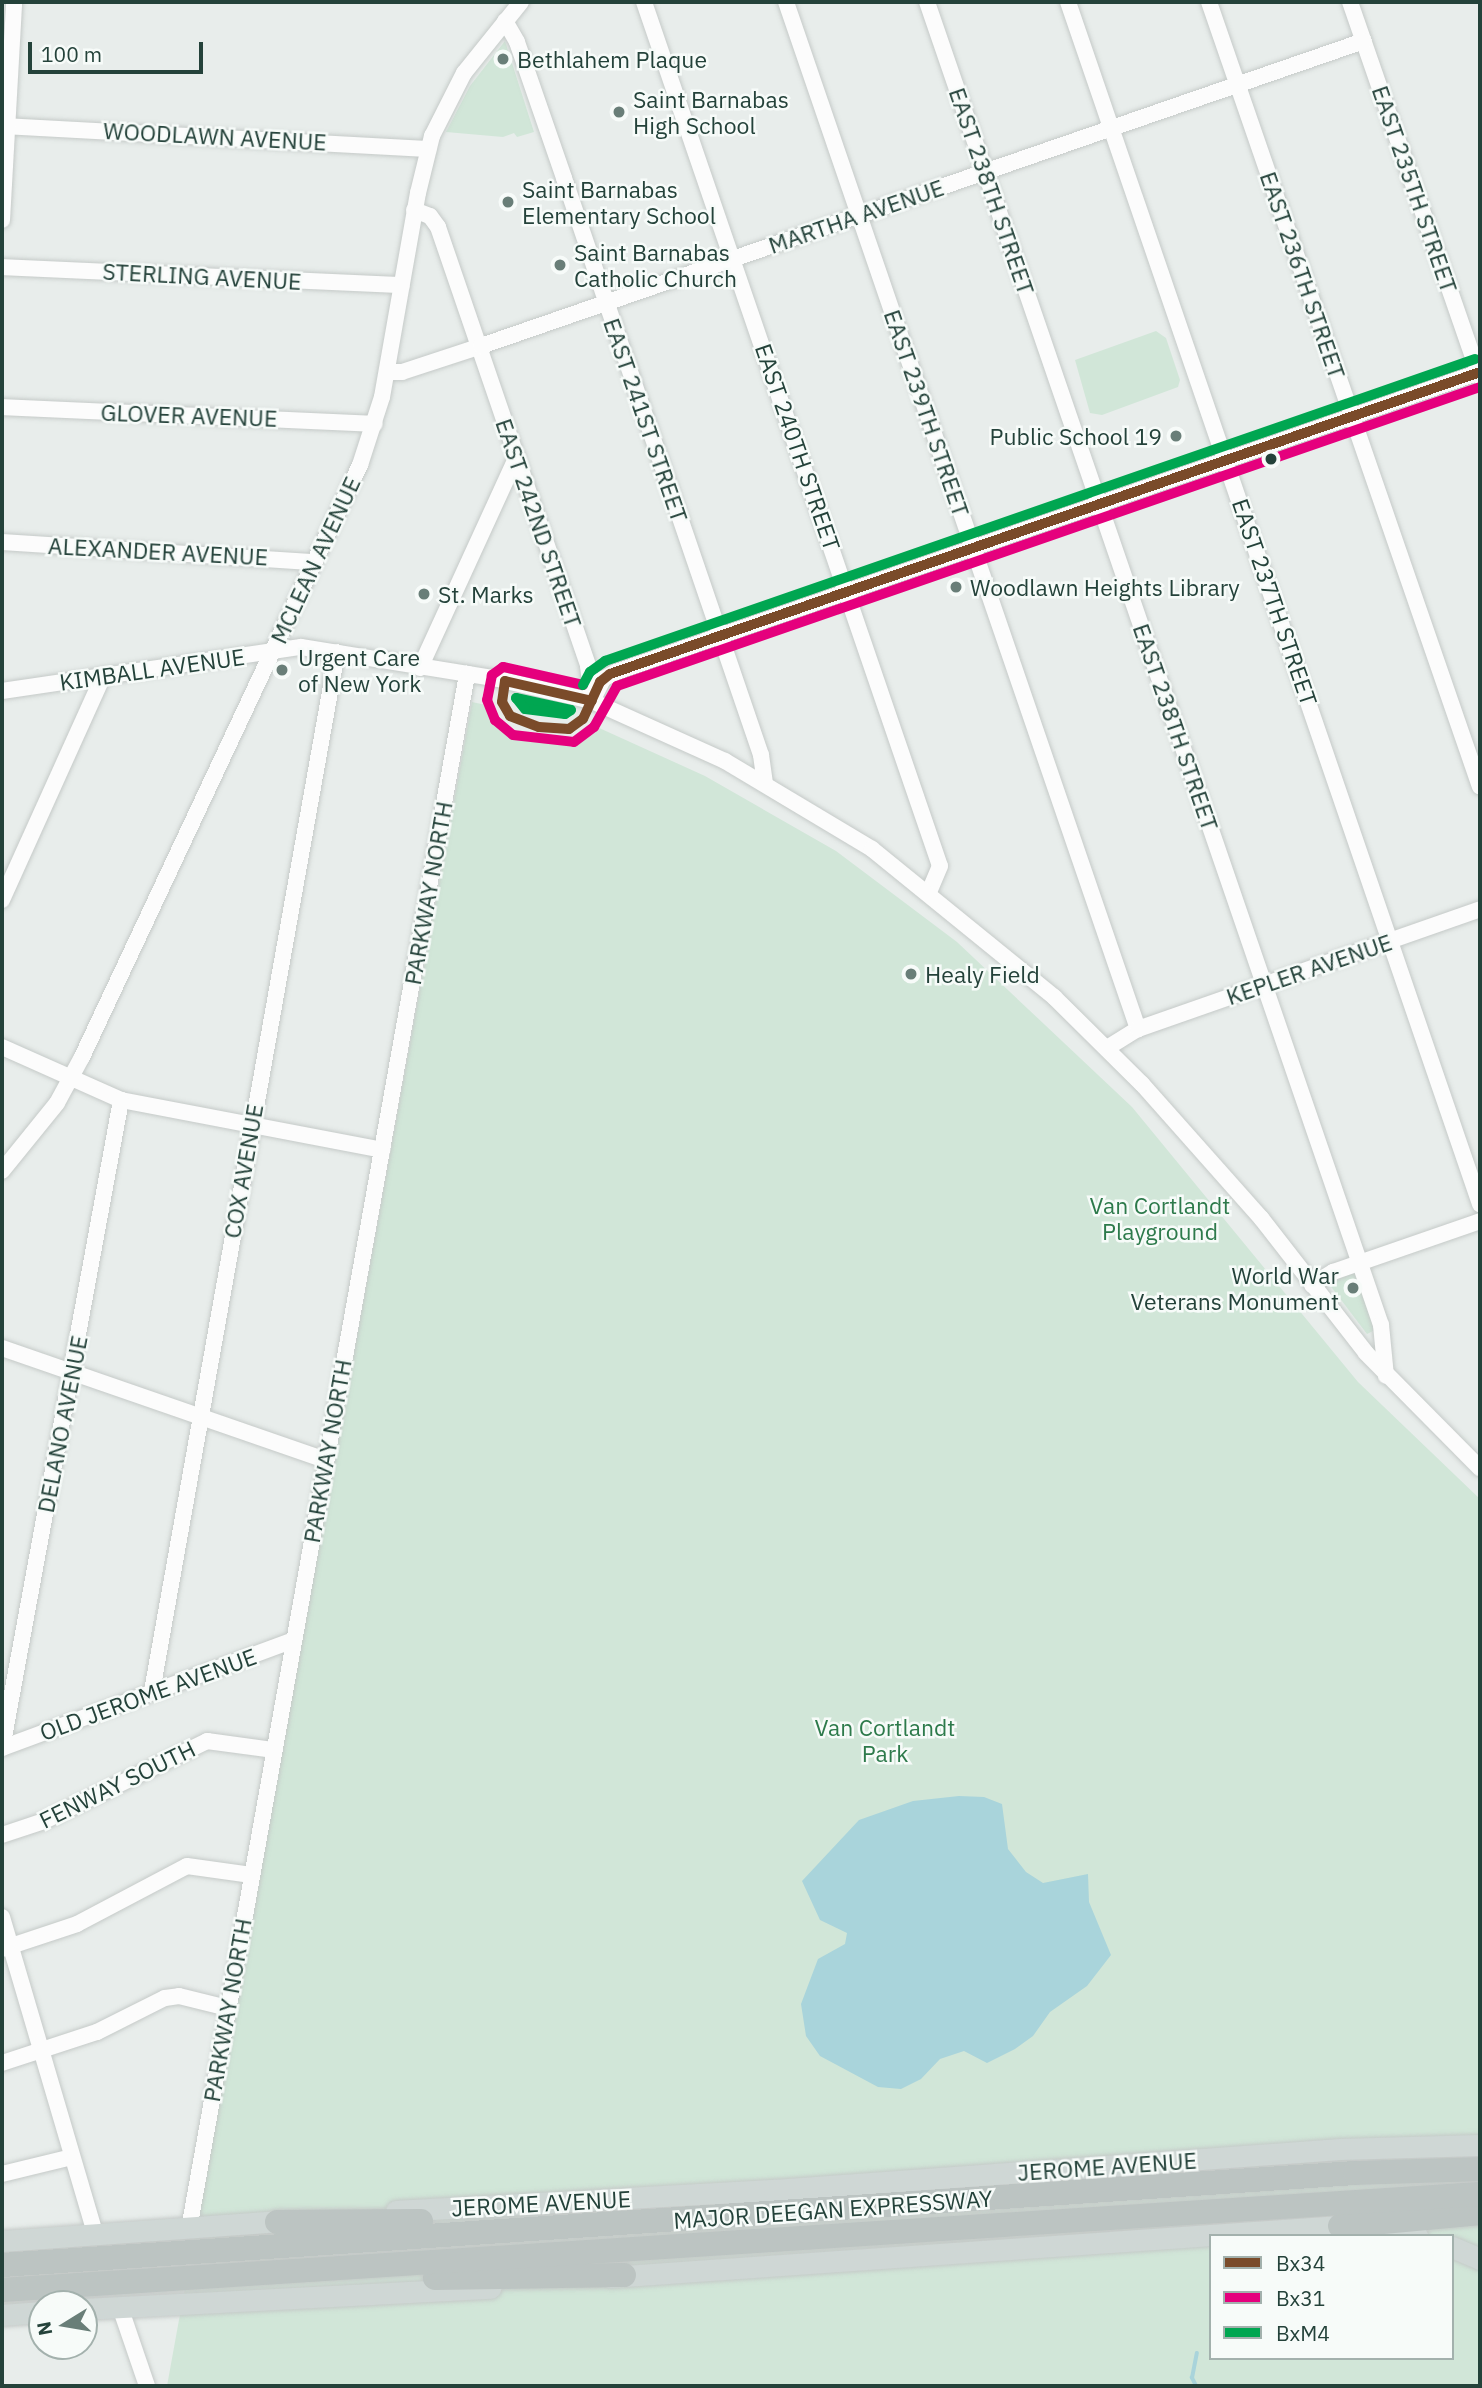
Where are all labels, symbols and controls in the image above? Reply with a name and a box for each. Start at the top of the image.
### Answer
scale bar [32,28,206,72]
text: 100 m [41,40,102,68]
place label: Bethlahem Plaque [517,45,707,73]
marker: Bethlahem Plaque [495,51,511,67]
street label: EAST 235TH STREET [1367,82,1463,296]
street label: EAST 238TH STREET [944,84,1040,298]
place label: Saint Barnabas High School [633,85,789,139]
marker: Saint Barnabas High School [611,104,627,120]
street label: WOODLAWN AVENUE [103,116,327,156]
street label: EAST 236TH STREET [1255,168,1351,382]
street label: MARTHA AVENUE [765,173,947,259]
place label: Saint Barnabas Elementary School [522,175,716,229]
marker: Saint Barnabas Elementary School [500,194,516,210]
place label: Saint Barnabas Catholic Church [574,238,737,292]
street label: STERLING AVENUE [102,257,302,295]
marker: Saint Barnabas Catholic Church [552,257,568,273]
street label: EAST 239TH STREET [879,306,975,520]
street label: EAST 241ST STREET [598,314,694,526]
street label: EAST 240TH STREET [750,340,846,554]
street label: GLOVER AVENUE [100,398,278,432]
street label: EAST 242ND STREET [490,415,588,631]
place label: Public School 19 [990,422,1162,450]
marker: Public School 19 [1168,428,1184,444]
unlabelled marker [1264,452,1278,466]
street label: MCLEAN AVENUE [264,472,366,648]
street label: EAST 237TH STREET [1227,495,1323,709]
street label: ALEXANDER AVENUE [47,531,269,571]
place label: Woodlawn Heights Library [970,573,1240,601]
marker: Woodlawn Heights Library [948,579,964,595]
place label: St. Marks [438,580,534,608]
marker: St. Marks [416,586,432,602]
street label: EAST 238TH STREET [1128,620,1224,834]
street label: KIMBALL AVENUE [58,642,246,696]
place label: Urgent Care of New York [298,643,421,697]
marker: Urgent Care of New York [272,660,292,680]
street label: PARKWAY NORTH [398,799,458,987]
street label: KEPLER AVENUE [1222,928,1396,1010]
place label: Healy Field [925,960,1040,988]
marker: Healy Field [903,966,919,982]
street label: COX AVENUE [218,1102,268,1240]
park label: Van Cortlandt Playground [1090,1191,1230,1245]
place label: World War Veterans Monument [1131,1261,1339,1315]
marker: World War Veterans Monument [1345,1280,1361,1296]
street label: DELANO AVENUE [31,1333,93,1515]
street label: PARKWAY NORTH [297,1357,357,1545]
street label: OLD JEROME AVENUE [36,1642,260,1746]
park label: Van Cortlandt Park [815,1713,955,1767]
street label: FENWAY SOUTH [34,1734,200,1834]
street label: PARKWAY NORTH [197,1916,257,2104]
street label: JEROME AVENUE [1016,2146,1198,2186]
street label: MAJOR DEEGAN EXPRESSWAY [672,2184,994,2234]
street label: JEROME AVENUE [450,2185,632,2221]
legend [1209,2234,1454,2360]
text: Bx34 [1276,2249,1325,2277]
text: Bx31 [1276,2284,1325,2312]
north arrow [28,2290,98,2360]
text: BxM4 [1276,2319,1330,2347]
text: N [31,2320,57,2338]

